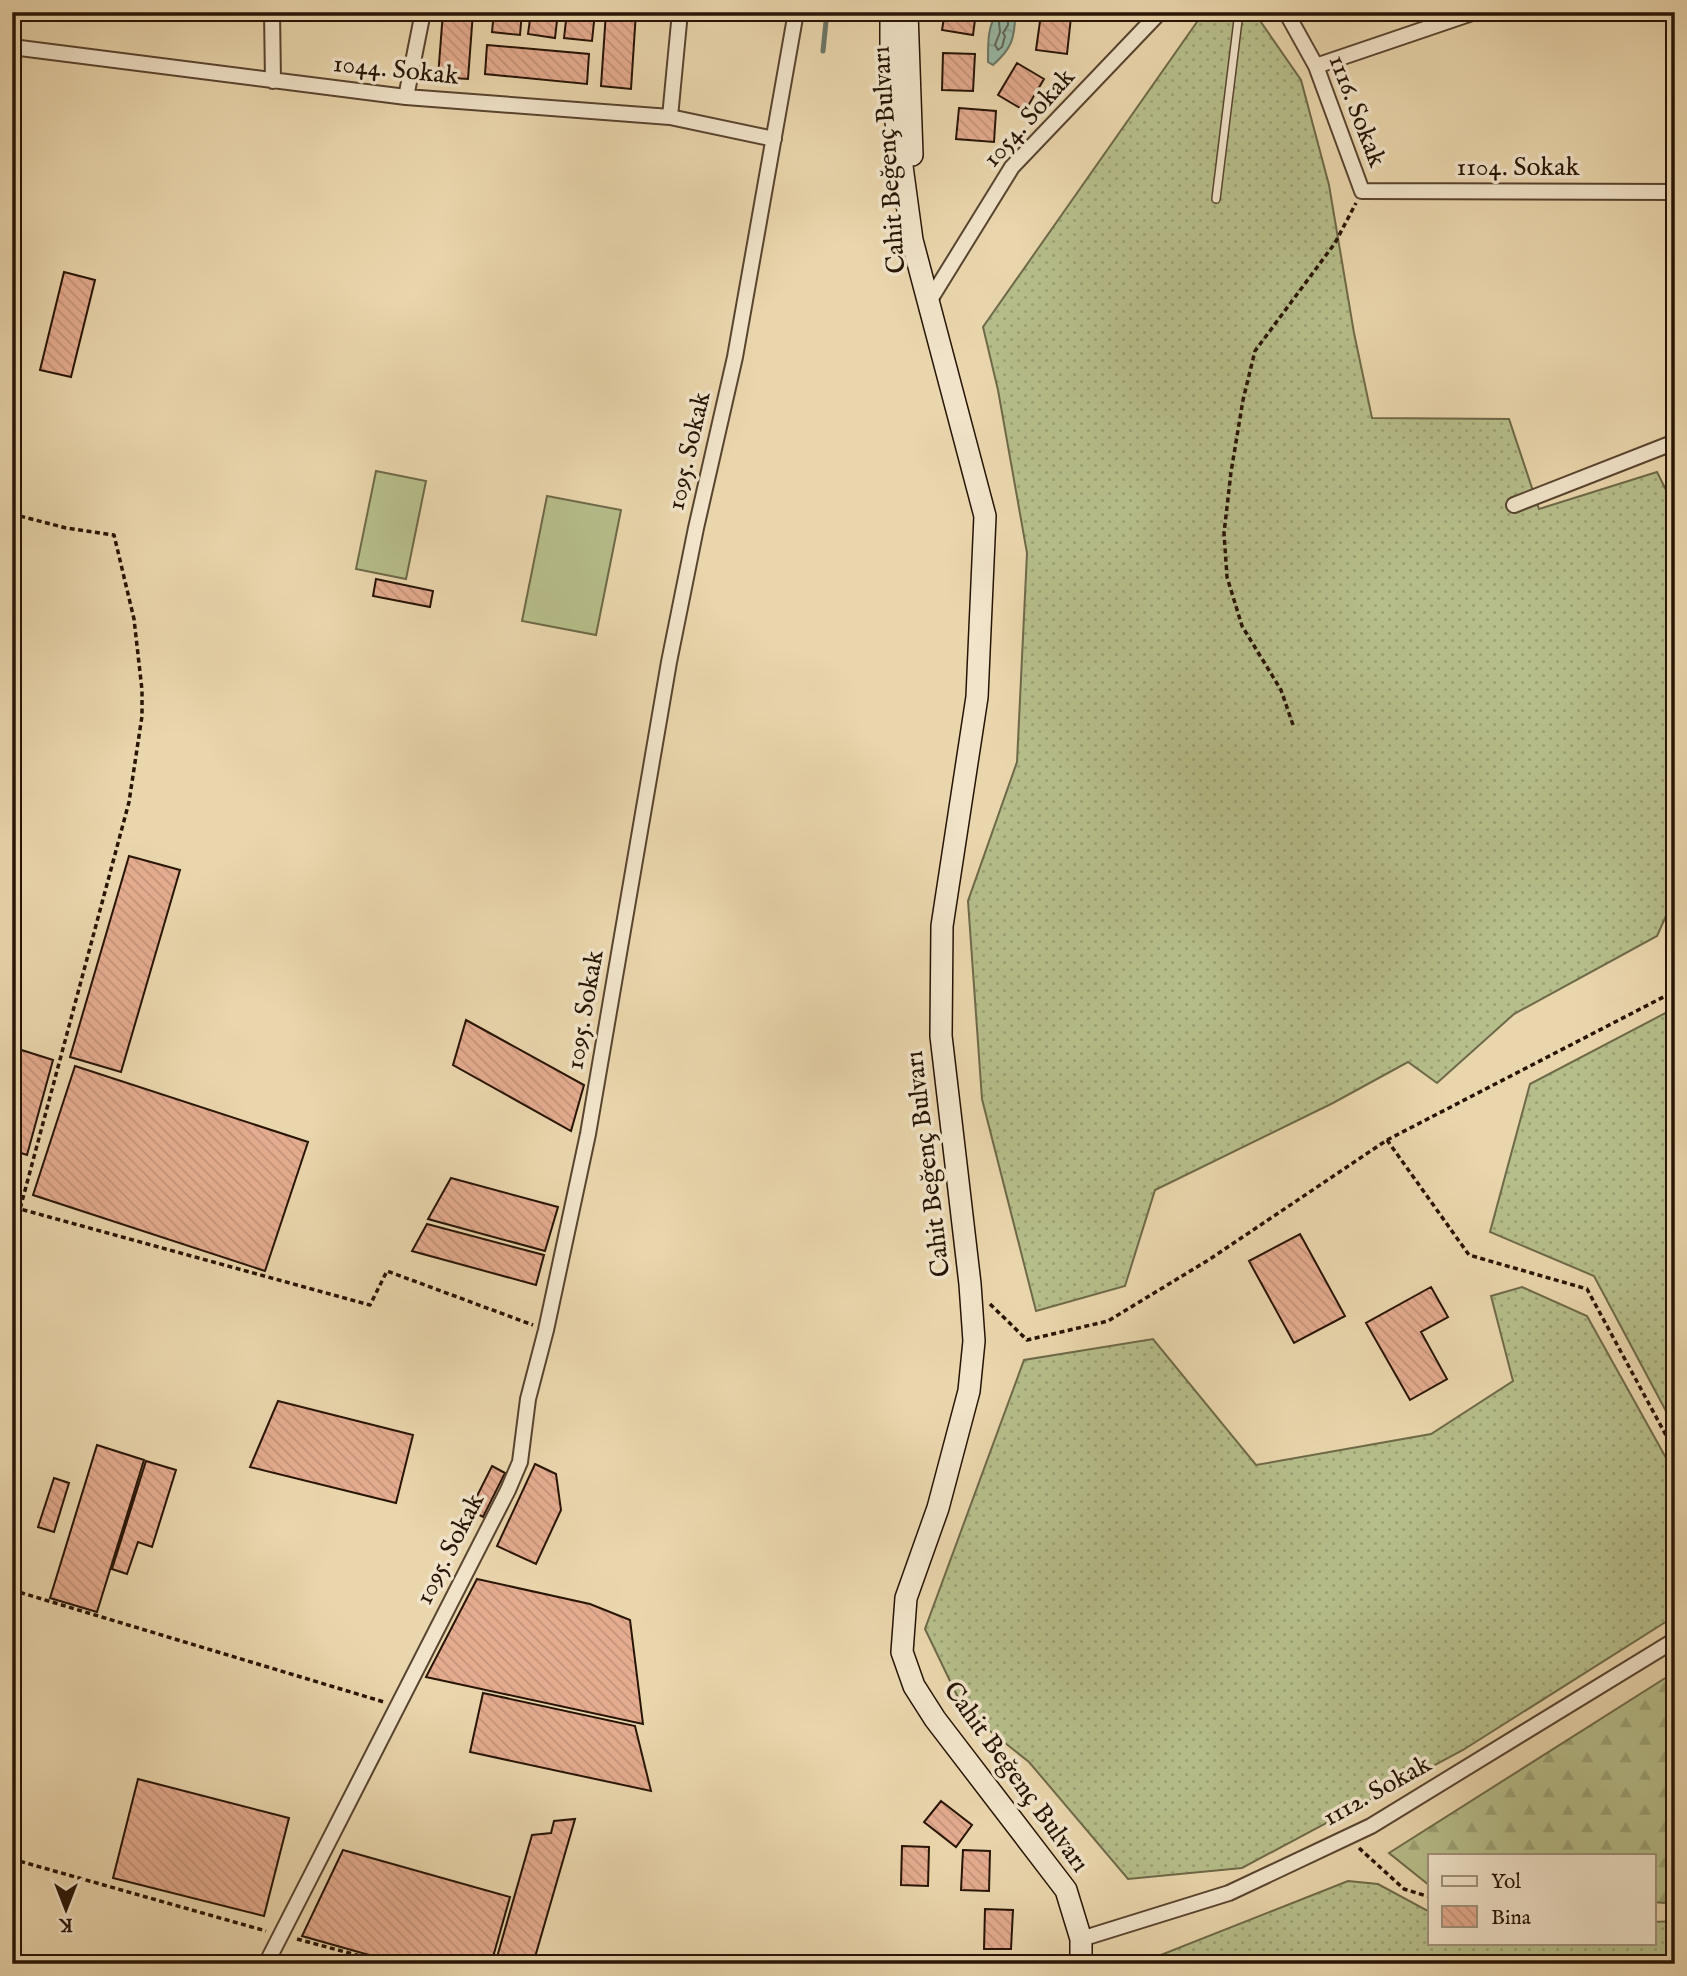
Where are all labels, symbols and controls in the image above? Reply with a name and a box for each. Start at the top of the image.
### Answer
street label: Cahit Beğenç Bulvarı [865,45,913,275]
street label: 1044. Sokak [332,47,461,93]
street label: 1116. Sokak [1321,50,1394,173]
street label: 1054. Sokak [976,61,1083,175]
street label: 1104. Sokak [1457,151,1581,184]
street label: 1095. Sokak [659,387,719,513]
street label: 1095. Sokak [558,947,612,1072]
street label: Cahit Beğenç Bulvarı [898,1049,958,1279]
street label: 1095. Sokak [408,1487,493,1610]
street label: Cahit Beğenç Bulvarı [936,1675,1096,1879]
street label: 1112. Sokak [1317,1747,1438,1834]
legend [1428,1854,1656,1944]
text: Yol [1491,1869,1521,1896]
north arrow [32,1874,102,1944]
text: Bina [1491,1905,1532,1932]
text: K [58,1912,73,1936]

